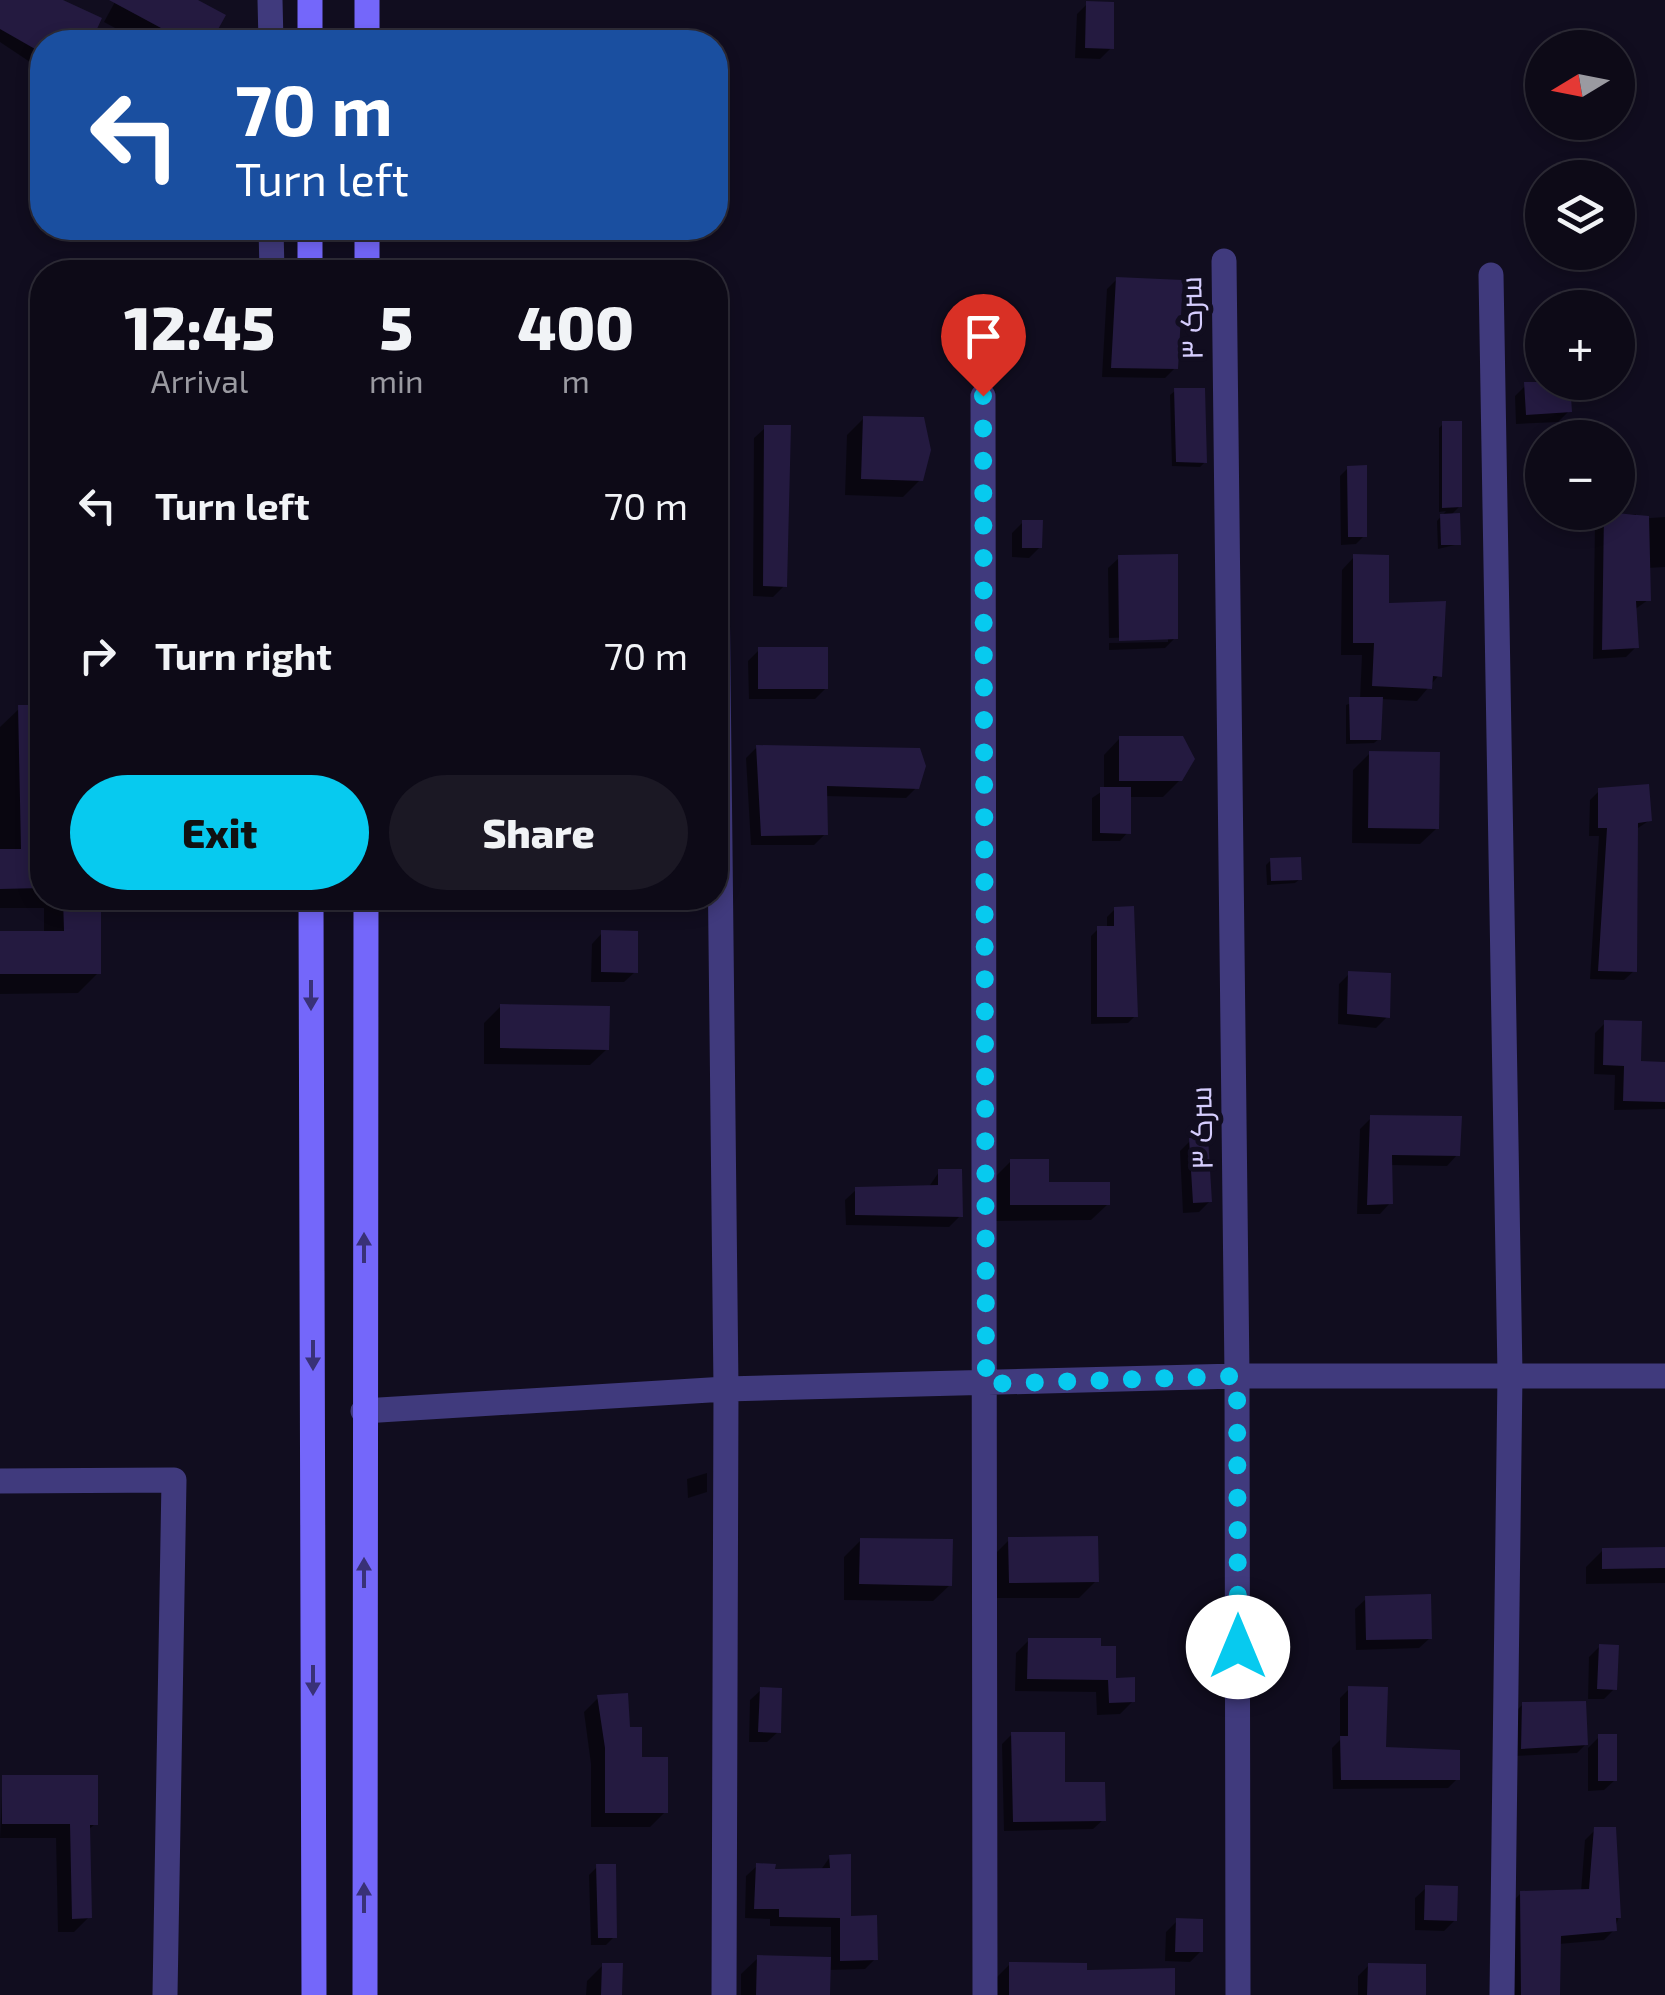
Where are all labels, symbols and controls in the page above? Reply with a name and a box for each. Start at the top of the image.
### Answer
north arrow [1525,30,1635,140]
map controls [1525,30,1635,530]
text: 70 m [235,66,393,150]
icon: left [70,70,200,200]
text: Turn left [235,151,409,205]
button: layers [1525,160,1635,270]
street label: سرک ۳ [1171,276,1210,360]
text: 12:45 [124,290,275,362]
text: 5 [380,290,413,362]
text: 400 [518,290,634,362]
button: + [1525,290,1635,400]
pin [941,294,1026,397]
icon: arrive [956,309,1011,364]
text: Arrival [151,361,248,399]
text: min [369,361,424,399]
text: m [562,361,590,399]
button: − [1525,420,1635,530]
icon: left [70,478,125,533]
text: Turn left [155,482,310,528]
text: 70 m [604,482,688,528]
icon: right [70,628,125,683]
text: Turn right [155,632,332,678]
text: 70 m [604,632,688,678]
button: Exit [70,775,369,890]
button: Share [389,775,688,890]
one-way arrow [303,979,319,1011]
street label: سرک ۳ [1181,1086,1220,1170]
one-way arrow [356,1231,372,1263]
one-way arrow [305,1339,321,1371]
one-way arrow [356,1556,372,1588]
position arrow [1186,1595,1290,1699]
one-way arrow [305,1664,321,1696]
one-way arrow [356,1881,372,1913]

